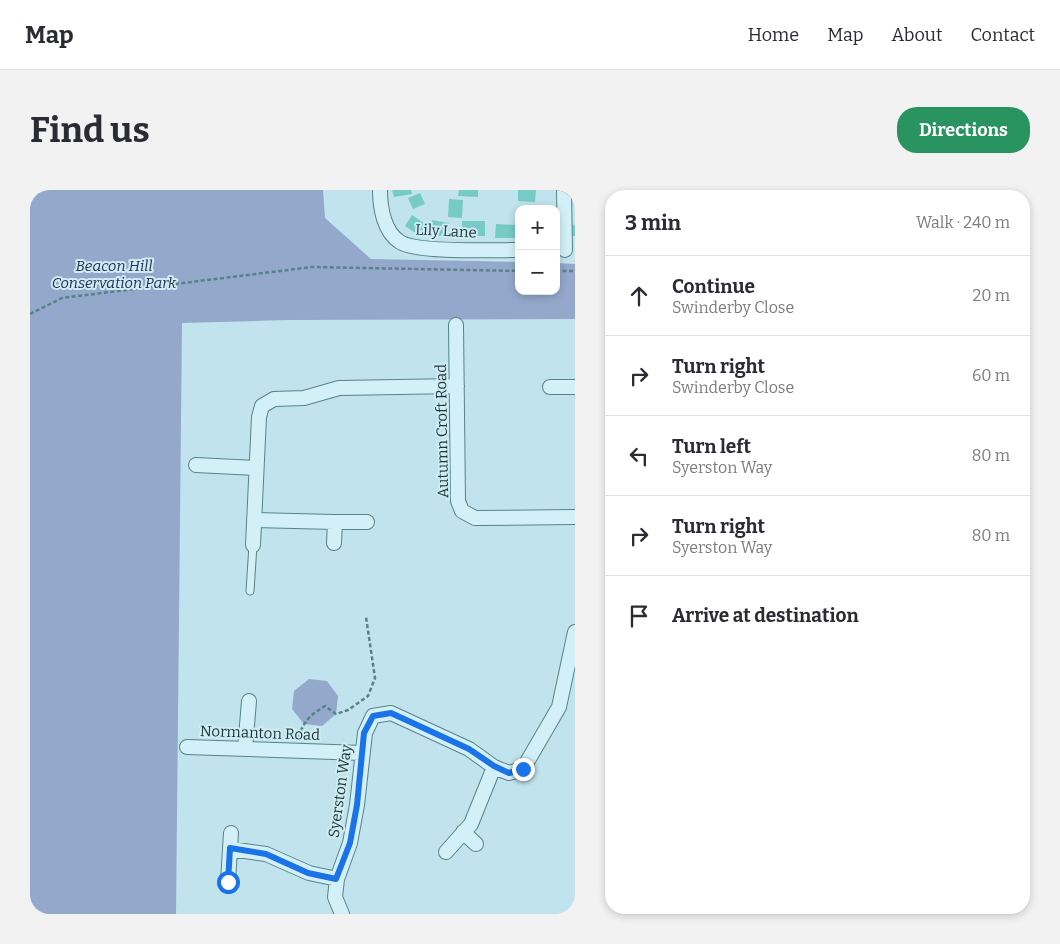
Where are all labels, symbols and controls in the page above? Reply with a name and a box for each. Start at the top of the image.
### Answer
text: Map [25,21,74,49]
text: Home [748,24,799,46]
text: Map [827,24,863,46]
text: About [891,24,942,46]
text: Contact [970,24,1035,46]
button: Directions [897,107,1030,153]
text: Find us [30,109,150,151]
map controls [515,205,560,295]
button: + [515,205,560,250]
text: 3 min [625,210,681,236]
text: Walk · 240 m [916,213,1010,232]
street label: Lily Lane [415,220,477,242]
button: − [515,250,560,295]
park label: Beacon Hill Conservation Park [52,257,177,292]
text: Continue [672,275,755,298]
icon: ahead [625,282,653,310]
text: 20 m [973,286,1010,305]
text: Swinderby Close [672,298,794,317]
text: Turn right [672,355,765,378]
icon: right [625,362,653,390]
street label: Autumn Croft Road [432,364,452,498]
text: 60 m [972,366,1010,385]
text: Swinderby Close [672,378,794,397]
text: Turn left [672,435,751,458]
icon: left [625,442,653,470]
text: 80 m [972,446,1010,465]
text: Syerston Way [672,458,772,477]
text: Turn right [672,515,765,538]
icon: right [625,522,653,550]
text: 80 m [972,526,1010,545]
text: Syerston Way [672,538,772,557]
icon: arrive [625,602,653,630]
text: Arrive at destination [672,604,859,627]
street label: Normanton Road [200,722,321,744]
street label: Syerston Way [325,743,355,839]
route end [512,758,535,781]
route start [217,871,240,894]

